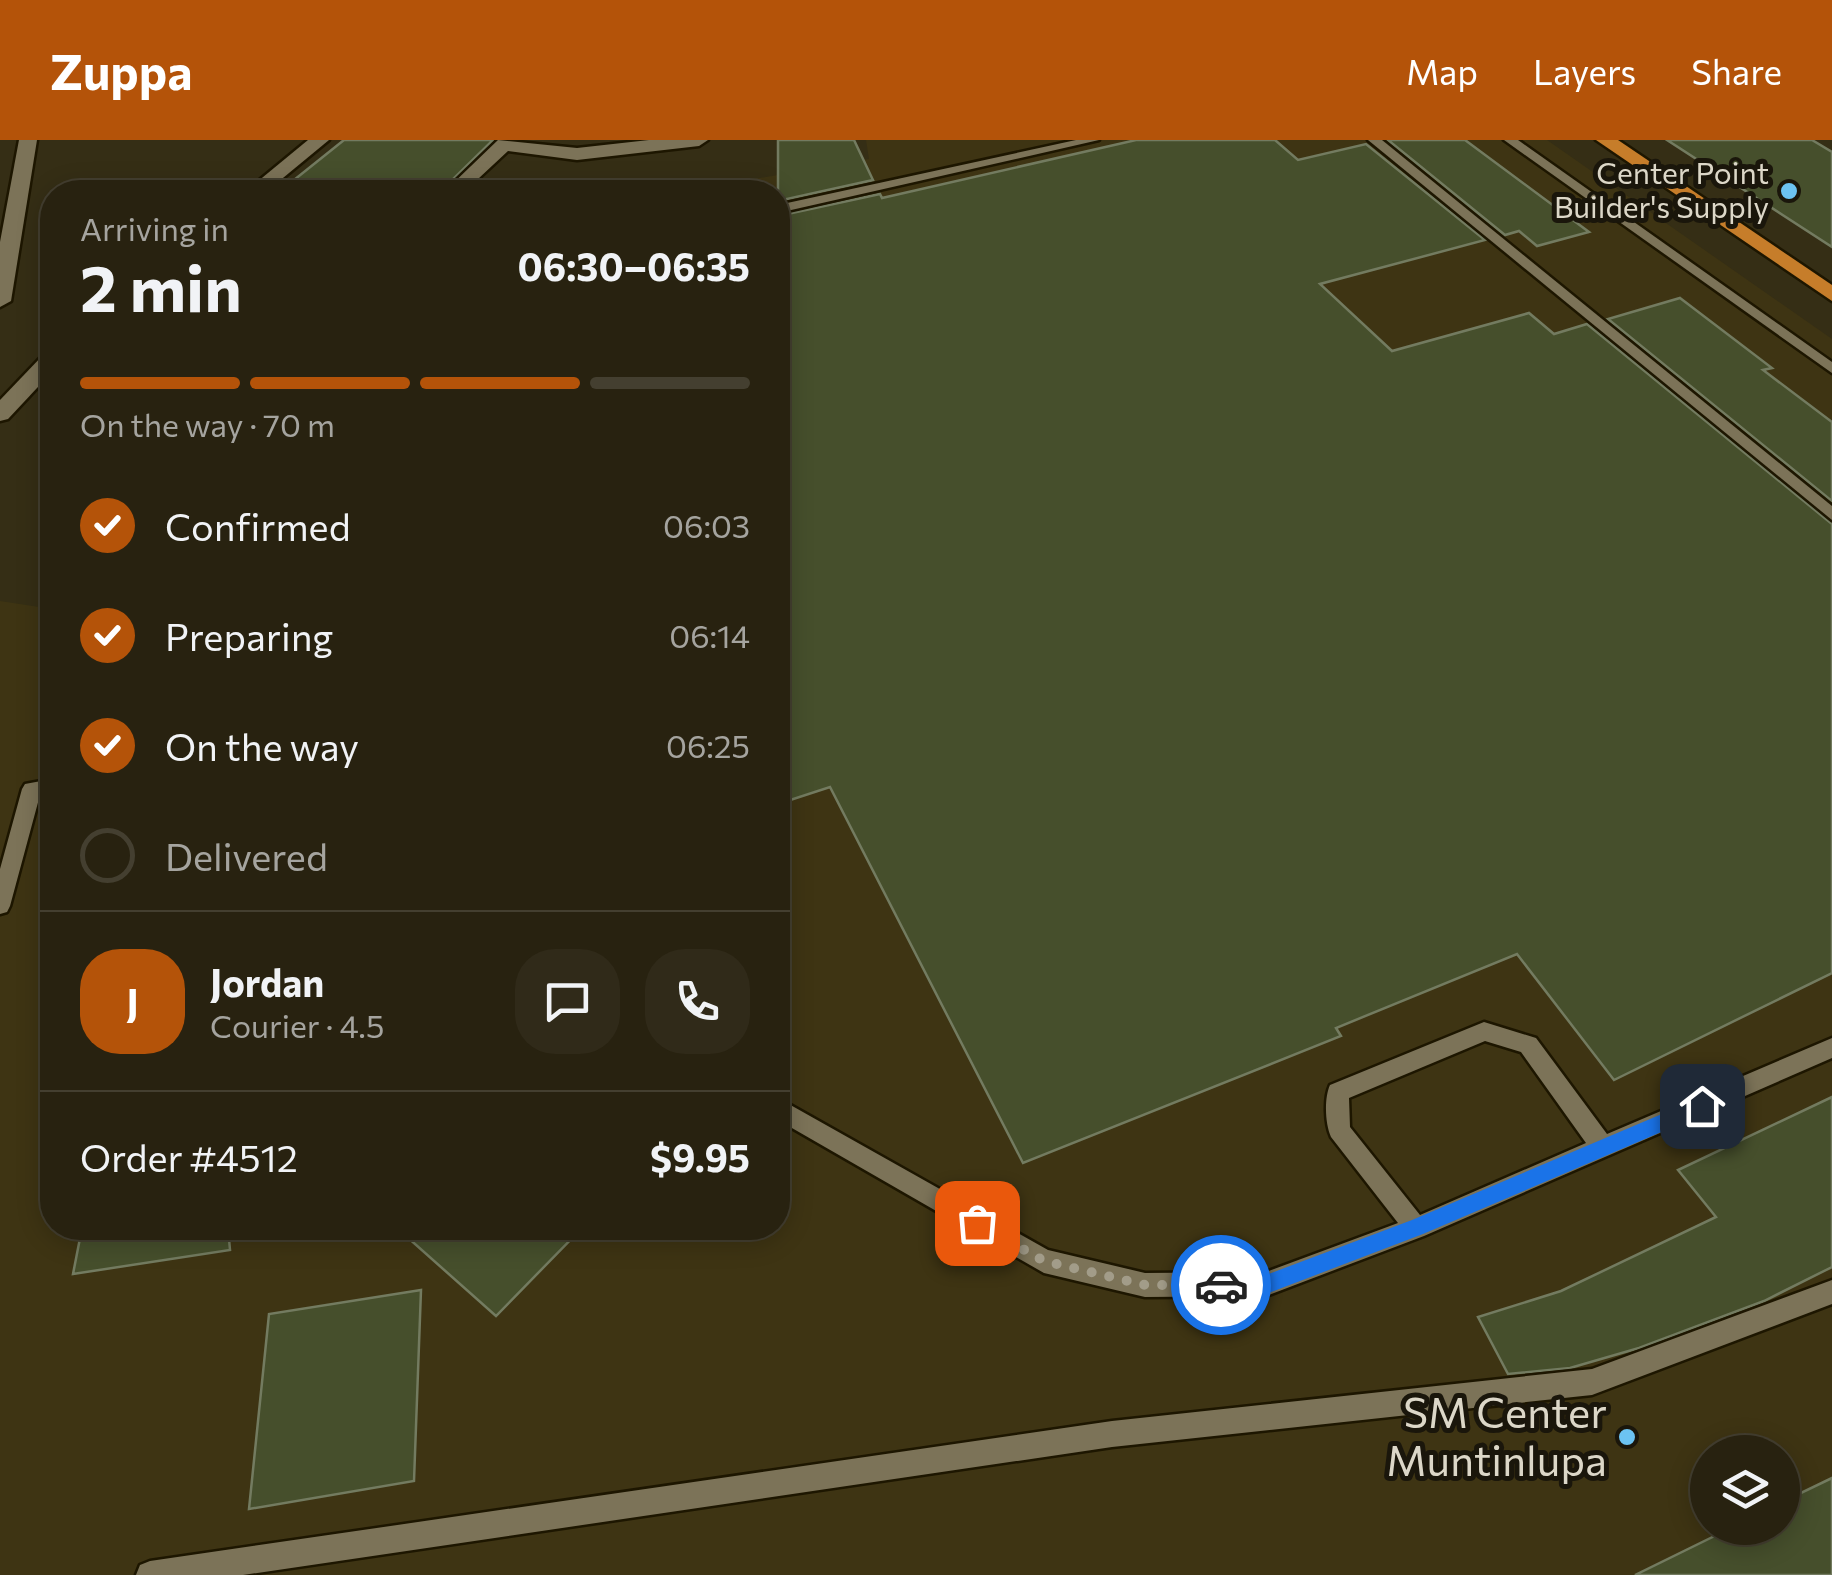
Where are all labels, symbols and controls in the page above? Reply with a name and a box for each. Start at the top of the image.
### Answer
text: Zuppa [50,41,193,100]
text: Map [1406,49,1478,92]
text: Layers [1533,49,1636,92]
text: Share [1691,49,1782,92]
place label: Center Point Builder's Supply [1554,153,1769,224]
marker: Center Point Builder's Supply [1778,180,1800,202]
text: Arriving in [80,208,229,248]
text: 06:30–06:35 [518,242,750,289]
text: 2 min [80,246,242,325]
text: On the way · 70 m [80,404,335,444]
icon: check [80,498,135,553]
text: Confirmed [165,502,351,549]
text: 06:03 [663,505,750,545]
icon: check [80,608,135,663]
text: Preparing [165,612,333,659]
text: 06:14 [669,615,750,655]
icon: check [80,718,135,773]
text: On the way [165,722,359,769]
text: 06:25 [666,725,750,765]
text: Delivered [165,832,328,879]
button: chat [515,949,620,1054]
button: phone [645,949,750,1054]
text: Jordan [210,958,324,1005]
text: J [126,978,139,1025]
text: Courier · 4.5 [210,1005,384,1045]
pin [1660,1064,1745,1149]
icon: home [1675,1079,1730,1134]
text: Order #4512 [80,1133,298,1180]
text: $9.95 [650,1133,750,1180]
pin [935,1181,1020,1266]
icon: bag [950,1196,1005,1251]
courier [1171,1235,1271,1335]
icon: car [1194,1258,1249,1313]
place label: SM Center Muntinlupa [1386,1385,1607,1485]
marker: SM Center Muntinlupa [1616,1426,1638,1448]
map controls [1690,1435,1800,1545]
button: layers [1690,1435,1800,1545]

